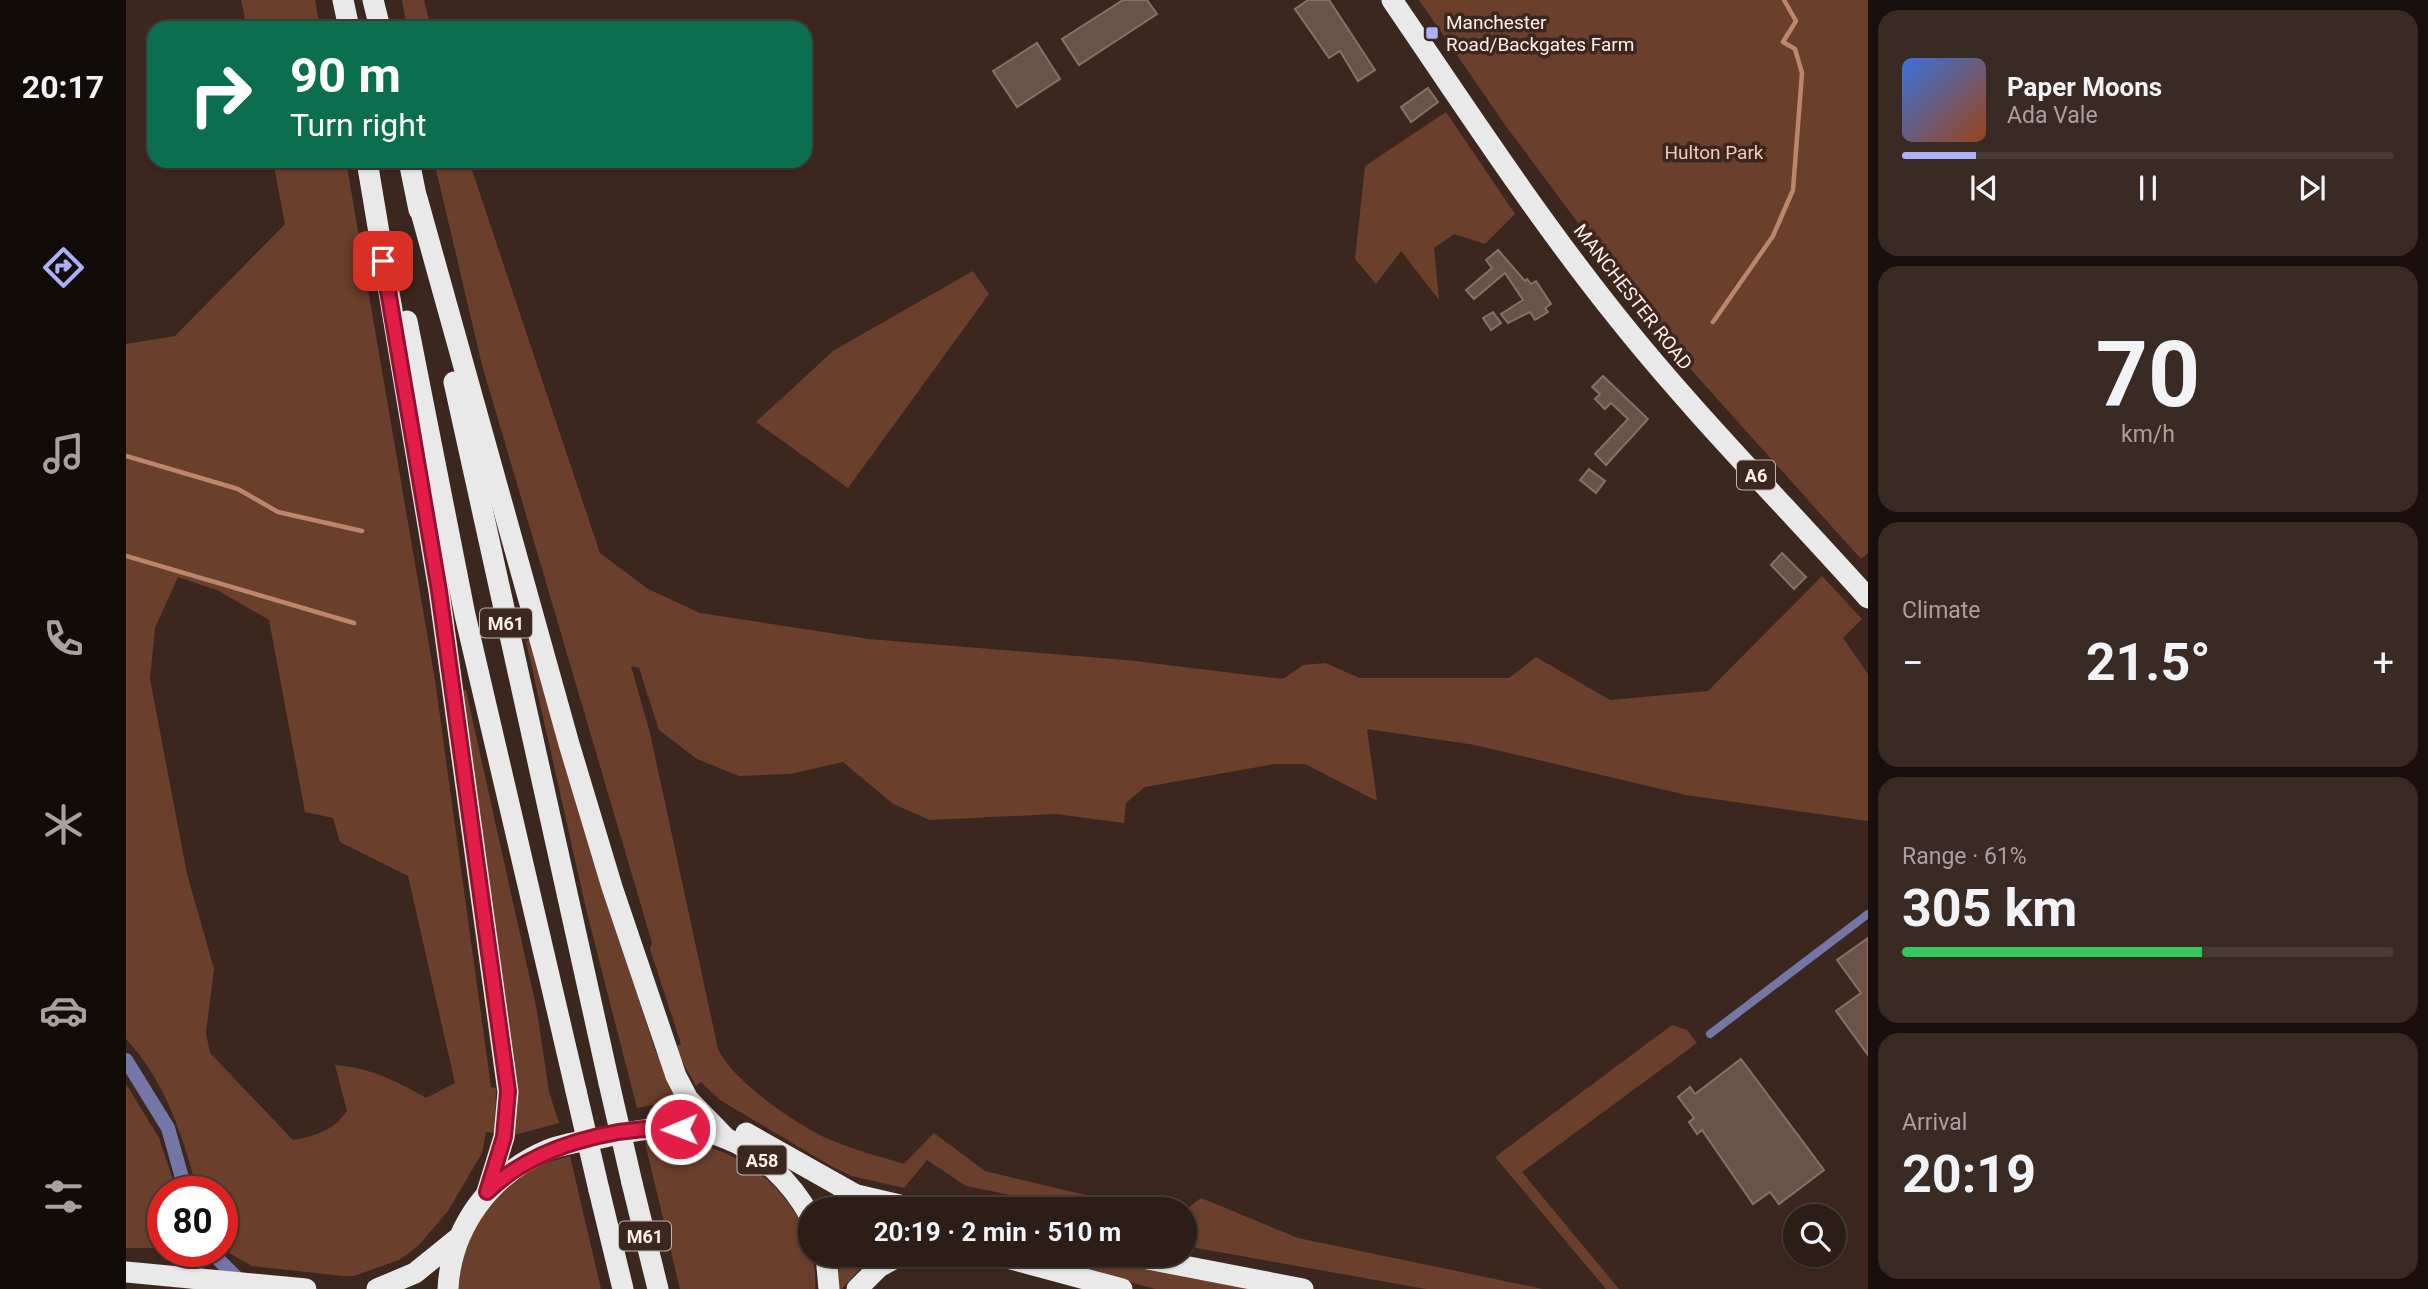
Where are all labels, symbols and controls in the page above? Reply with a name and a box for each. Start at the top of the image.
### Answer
place label: Manchester Road/Backgates Farm [1446,11,1634,56]
marker: Manchester Road/Backgates Farm [1424,25,1440,41]
text: 90 m [290,47,401,104]
icon: right [175,49,266,140]
text: 20:17 [22,68,104,106]
text: Paper Moons [2007,72,2162,102]
text: Ada Vale [2007,102,2098,129]
text: Turn right [290,106,426,144]
park label: Hulton Park [1664,141,1764,164]
icon: previous [1965,169,2003,207]
icon: pause [2129,169,2167,207]
icon: next [2293,169,2331,207]
street label: MANCHESTER ROAD [1569,220,1697,374]
pin [353,231,413,291]
icon: arrive [364,242,402,280]
icon: directions [39,243,88,292]
text: 70 [2096,322,2200,428]
text: km/h [2121,421,2175,448]
icon: music [39,429,88,478]
road number: A6 [1737,461,1775,490]
text: Climate [1902,597,1981,624]
road number: M61 [480,608,532,638]
icon: phone [39,614,88,663]
text: 21.5° [2086,632,2211,693]
text: − [1902,641,1924,685]
text: + [2372,641,2394,685]
icon: climate [39,800,88,849]
text: Range · 61% [1902,843,2027,870]
text: 305 km [1902,878,2077,939]
icon: car [39,986,88,1035]
position arrow [643,1092,717,1166]
text: Arrival [1902,1109,1967,1136]
text: 20:19 [1902,1144,2036,1205]
road number: A58 [738,1146,786,1175]
icon: filters [39,1172,88,1221]
speed limit sign: 80 [147,1176,238,1267]
map controls [1783,1204,1846,1267]
button: search [1783,1204,1846,1267]
text: 20:19 · 2 min · 510 m [874,1217,1121,1247]
road number: M61 [619,1222,671,1251]

